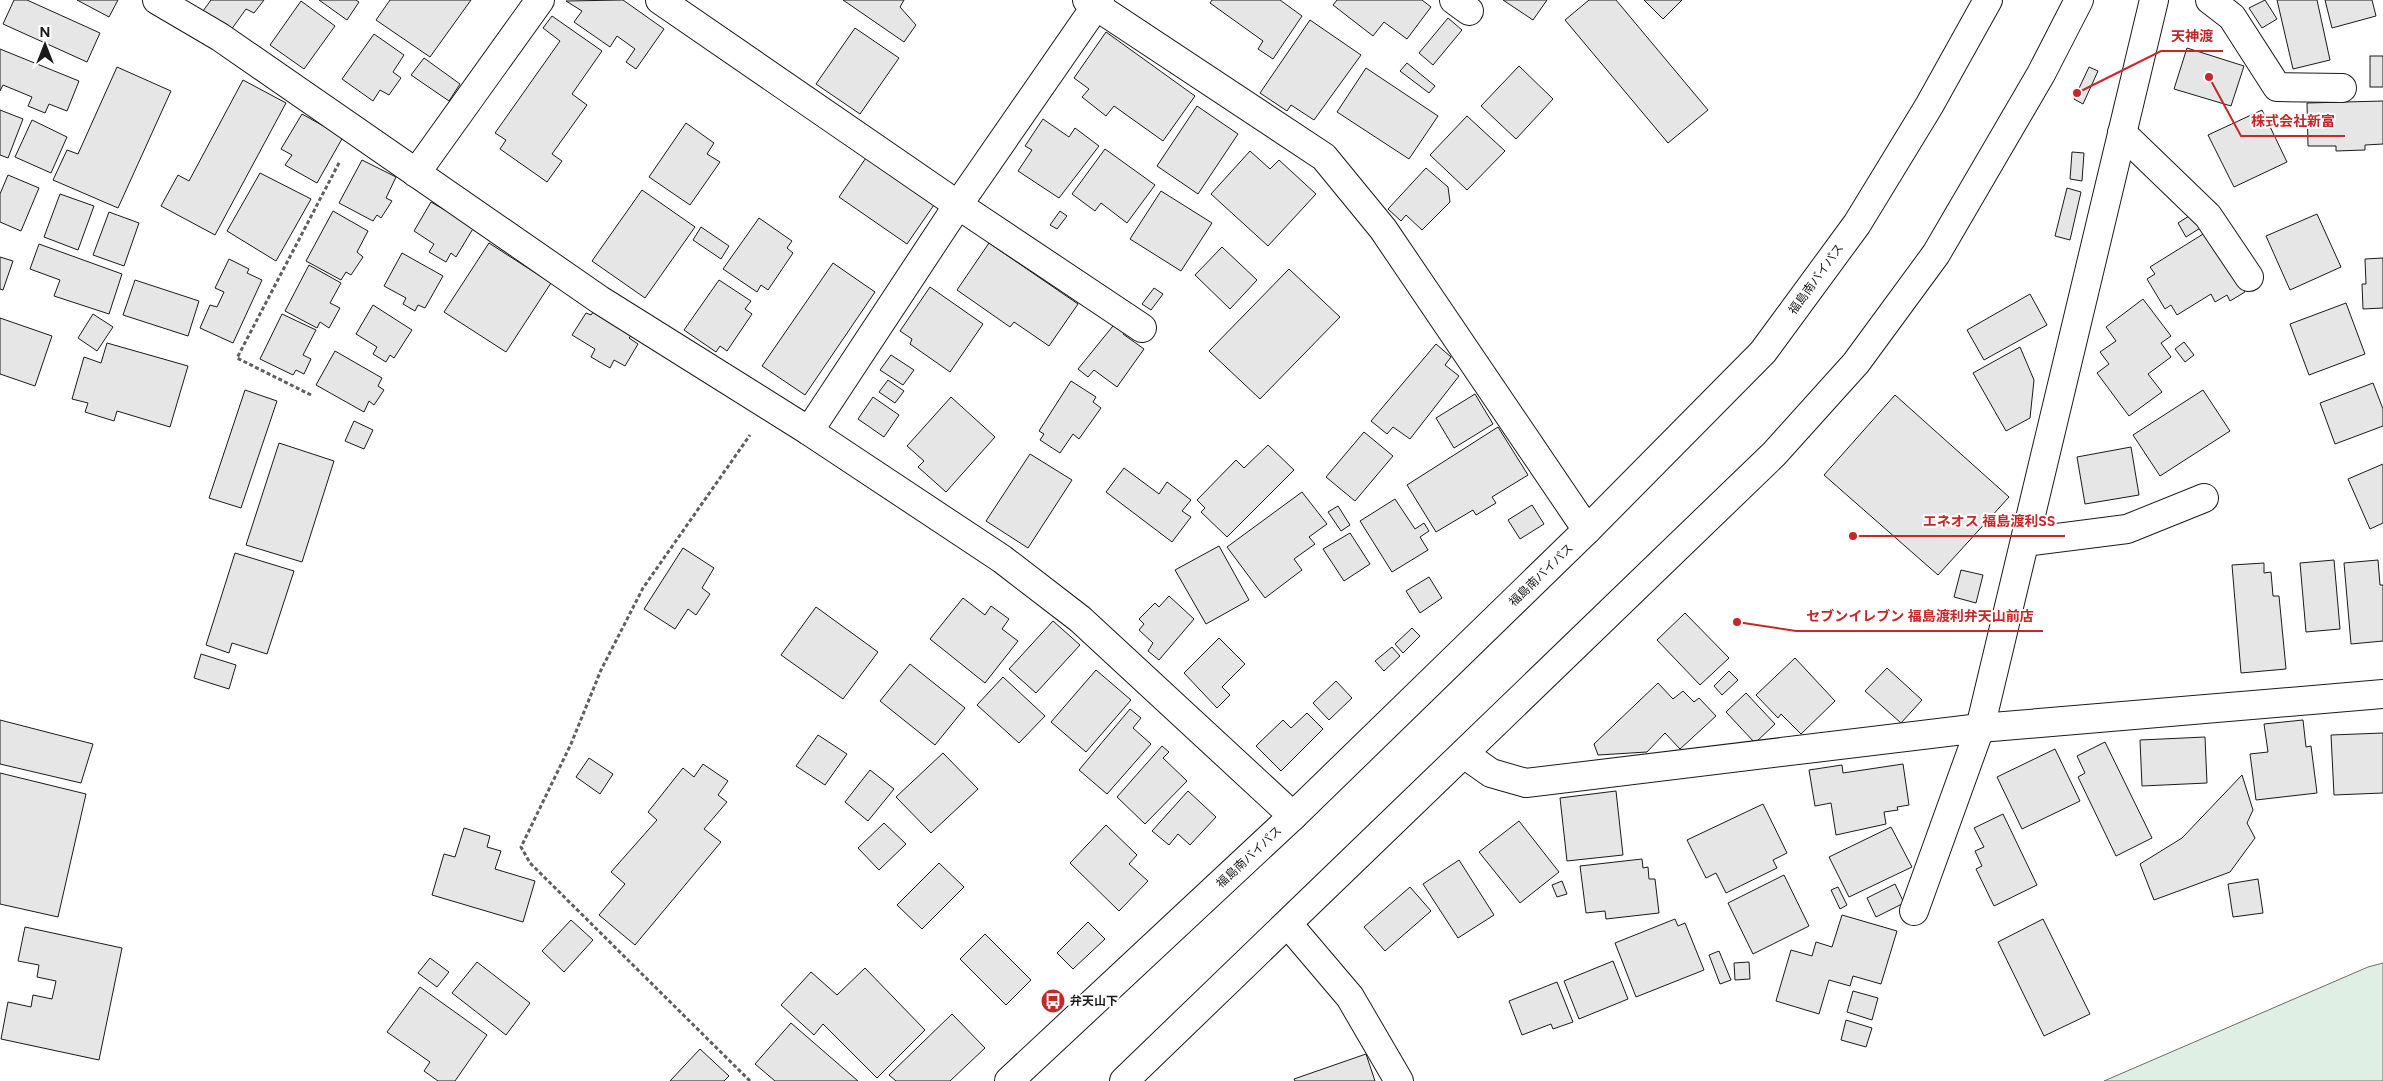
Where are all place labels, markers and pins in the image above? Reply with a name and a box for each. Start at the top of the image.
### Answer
callout: 天神渡 [2161,22,2223,51]
callout: 株式会社新富 [2241,107,2345,136]
callout: エネオス 福島渡利SS [1913,507,2065,536]
callout: セブンイレブン 福島渡利弁天山前店 [1796,602,2043,631]
bus stop icon: 弁天山下 [1040,988,1066,1014]
place label: 弁天山下 [1070,994,1118,1008]

